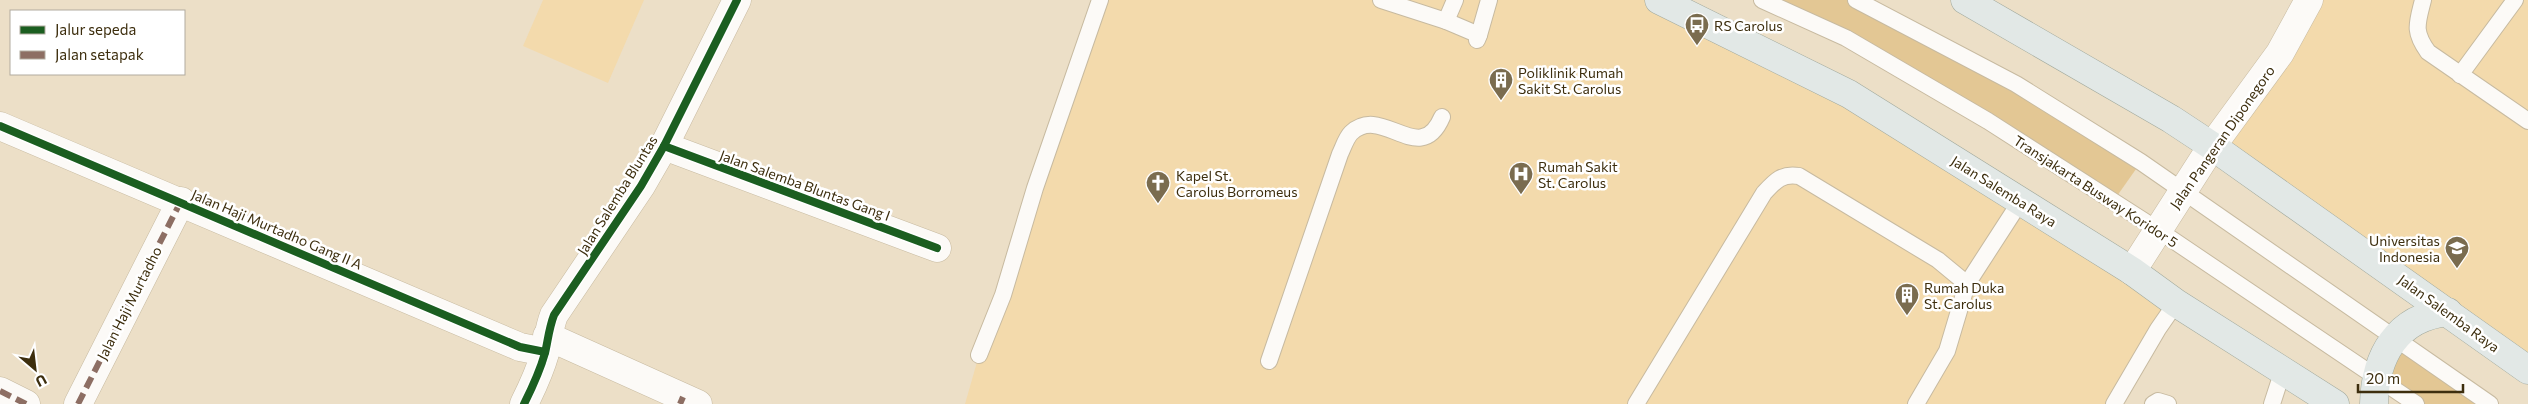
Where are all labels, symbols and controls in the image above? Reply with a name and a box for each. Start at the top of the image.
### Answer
legend [10,10,185,75]
bus stop icon: RS Carolus [1684,12,1710,46]
place label: RS Carolus [1714,17,1783,34]
text: Jalur sepeda [55,20,136,38]
text: Jalan setapak [55,45,144,63]
street label: Jalan Pangeran Diponegoro [2166,62,2278,212]
place label: Poliklinik Rumah Sakit St. Carolus [1518,64,1623,97]
building icon: Poliklinik Rumah Sakit St. Carolus [1488,67,1514,101]
street label: Transjakarta Busway Koridor 5 [2011,131,2181,251]
street label: Jalan Salemba Bluntas [573,132,661,258]
street label: Jalan Salemba Bluntas Gang I [717,146,893,224]
street label: Jalan Salemba Raya [1948,152,2060,230]
place label: Rumah Sakit St. Carolus [1538,158,1618,191]
hospital icon: Rumah Sakit St. Carolus [1508,161,1534,195]
place label: Kapel St. Carolus Borromeus [1176,167,1298,200]
church icon: Kapel St. Carolus Borromeus [1145,170,1171,204]
street label: Jalan Haji Murtadho Gang II A [189,185,365,273]
place label: Universitas Indonesia [2369,232,2440,265]
school or university icon: Universitas Indonesia [2444,235,2470,269]
street label: Jalan Haji Murtadho [93,243,165,363]
street label: Jalan Salemba Raya [2395,271,2503,355]
place label: Rumah Duka St. Carolus [1924,279,2004,312]
building icon: Rumah Duka St. Carolus [1894,282,1920,316]
north arrow [10,344,60,394]
scale bar [2358,362,2463,394]
text: 20 m [2366,369,2400,387]
text: U [33,371,50,391]

